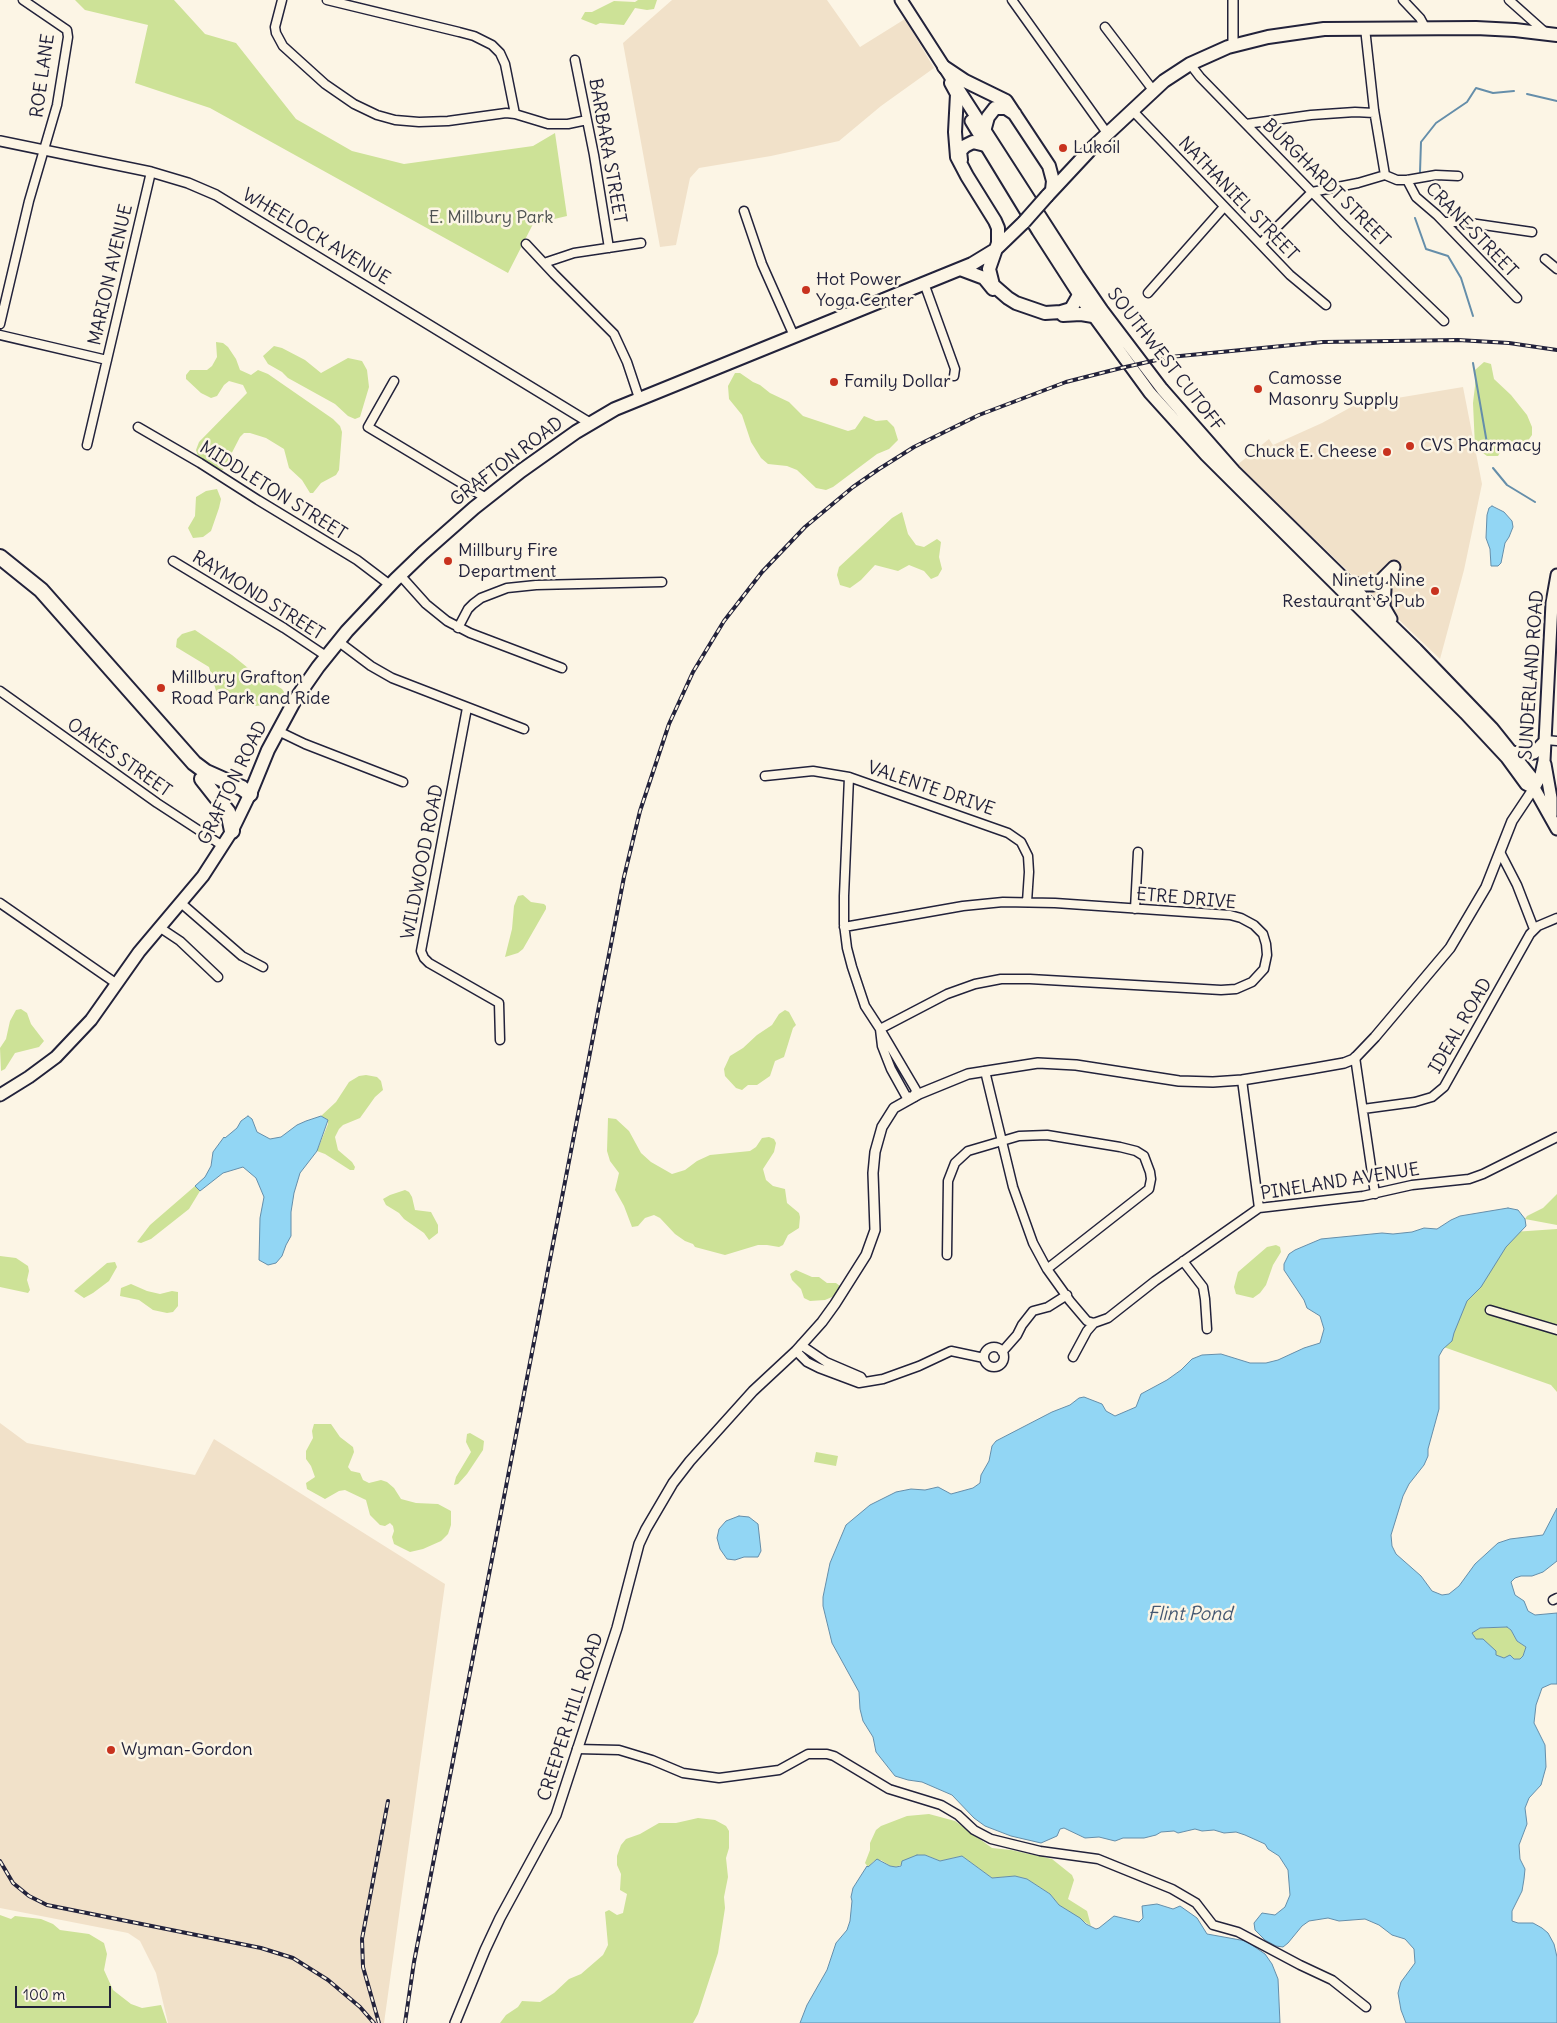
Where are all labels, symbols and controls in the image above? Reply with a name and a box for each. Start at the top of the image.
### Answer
street label: ROE LANE [26,33,60,119]
street label: BARBARA STREET [584,77,630,225]
street label: BURGHARDT STREET [1258,115,1394,251]
street label: NATHANIEL STREET [1174,133,1302,265]
place label: Lukoil [1073,137,1120,159]
marker: Lukoil [1057,142,1069,154]
street label: CRANE STREET [1420,178,1522,282]
street label: WHEELOCK AVENUE [238,184,394,290]
street label: MARION AVENUE [84,202,138,348]
park label: E. Millbury Park [429,207,553,229]
place label: Hot Power Yoga Center [816,269,914,312]
marker: Hot Power Yoga Center [800,284,812,296]
street label: SOUTHWEST CUTOFF [1102,284,1228,436]
place label: Camosse Masonry Supply [1268,368,1399,410]
place label: Family Dollar [844,371,951,393]
marker: Family Dollar [828,376,840,388]
marker: Camosse Masonry Supply [1252,383,1264,395]
street label: GRAFTON ROAD [446,413,568,511]
place label: CVS Pharmacy [1420,435,1542,457]
street label: MIDDLETON STREET [196,437,350,545]
marker: CVS Pharmacy [1404,440,1416,452]
place label: Chuck E. Cheese [1244,441,1377,463]
marker: Chuck E. Cheese [1381,446,1393,458]
place label: Millbury Fire Department [458,540,558,582]
street label: RAYMOND STREET [188,547,328,645]
marker: Millbury Fire Department [442,555,454,567]
place label: Ninety Nine Restaurant & Pub [1282,570,1425,612]
marker: Ninety Nine Restaurant & Pub [1429,585,1441,597]
street label: SUNDERLAND ROAD [1515,589,1549,761]
place label: Millbury Grafton Road Park and Ride [171,667,330,710]
marker: Millbury Grafton Road Park and Ride [155,682,167,694]
street label: OAKES STREET [63,714,175,802]
street label: GRAFTON ROAD [194,717,272,849]
street label: VALENTE DRIVE [864,757,998,821]
street label: WILDWOOD ROAD [397,783,449,941]
street label: ETRE DRIVE [1135,884,1237,914]
street label: IDEAL ROAD [1425,975,1497,1077]
street label: PINELAND AVENUE [1259,1159,1421,1205]
water label: Flint Pond [1148,1604,1232,1626]
street label: CREEPER HILL ROAD [534,1630,608,1804]
place label: Wyman-Gordon [121,1739,253,1761]
marker: Wyman-Gordon [105,1744,117,1756]
scale bar [18,1976,114,2008]
text: 100 m [23,1985,65,2004]

